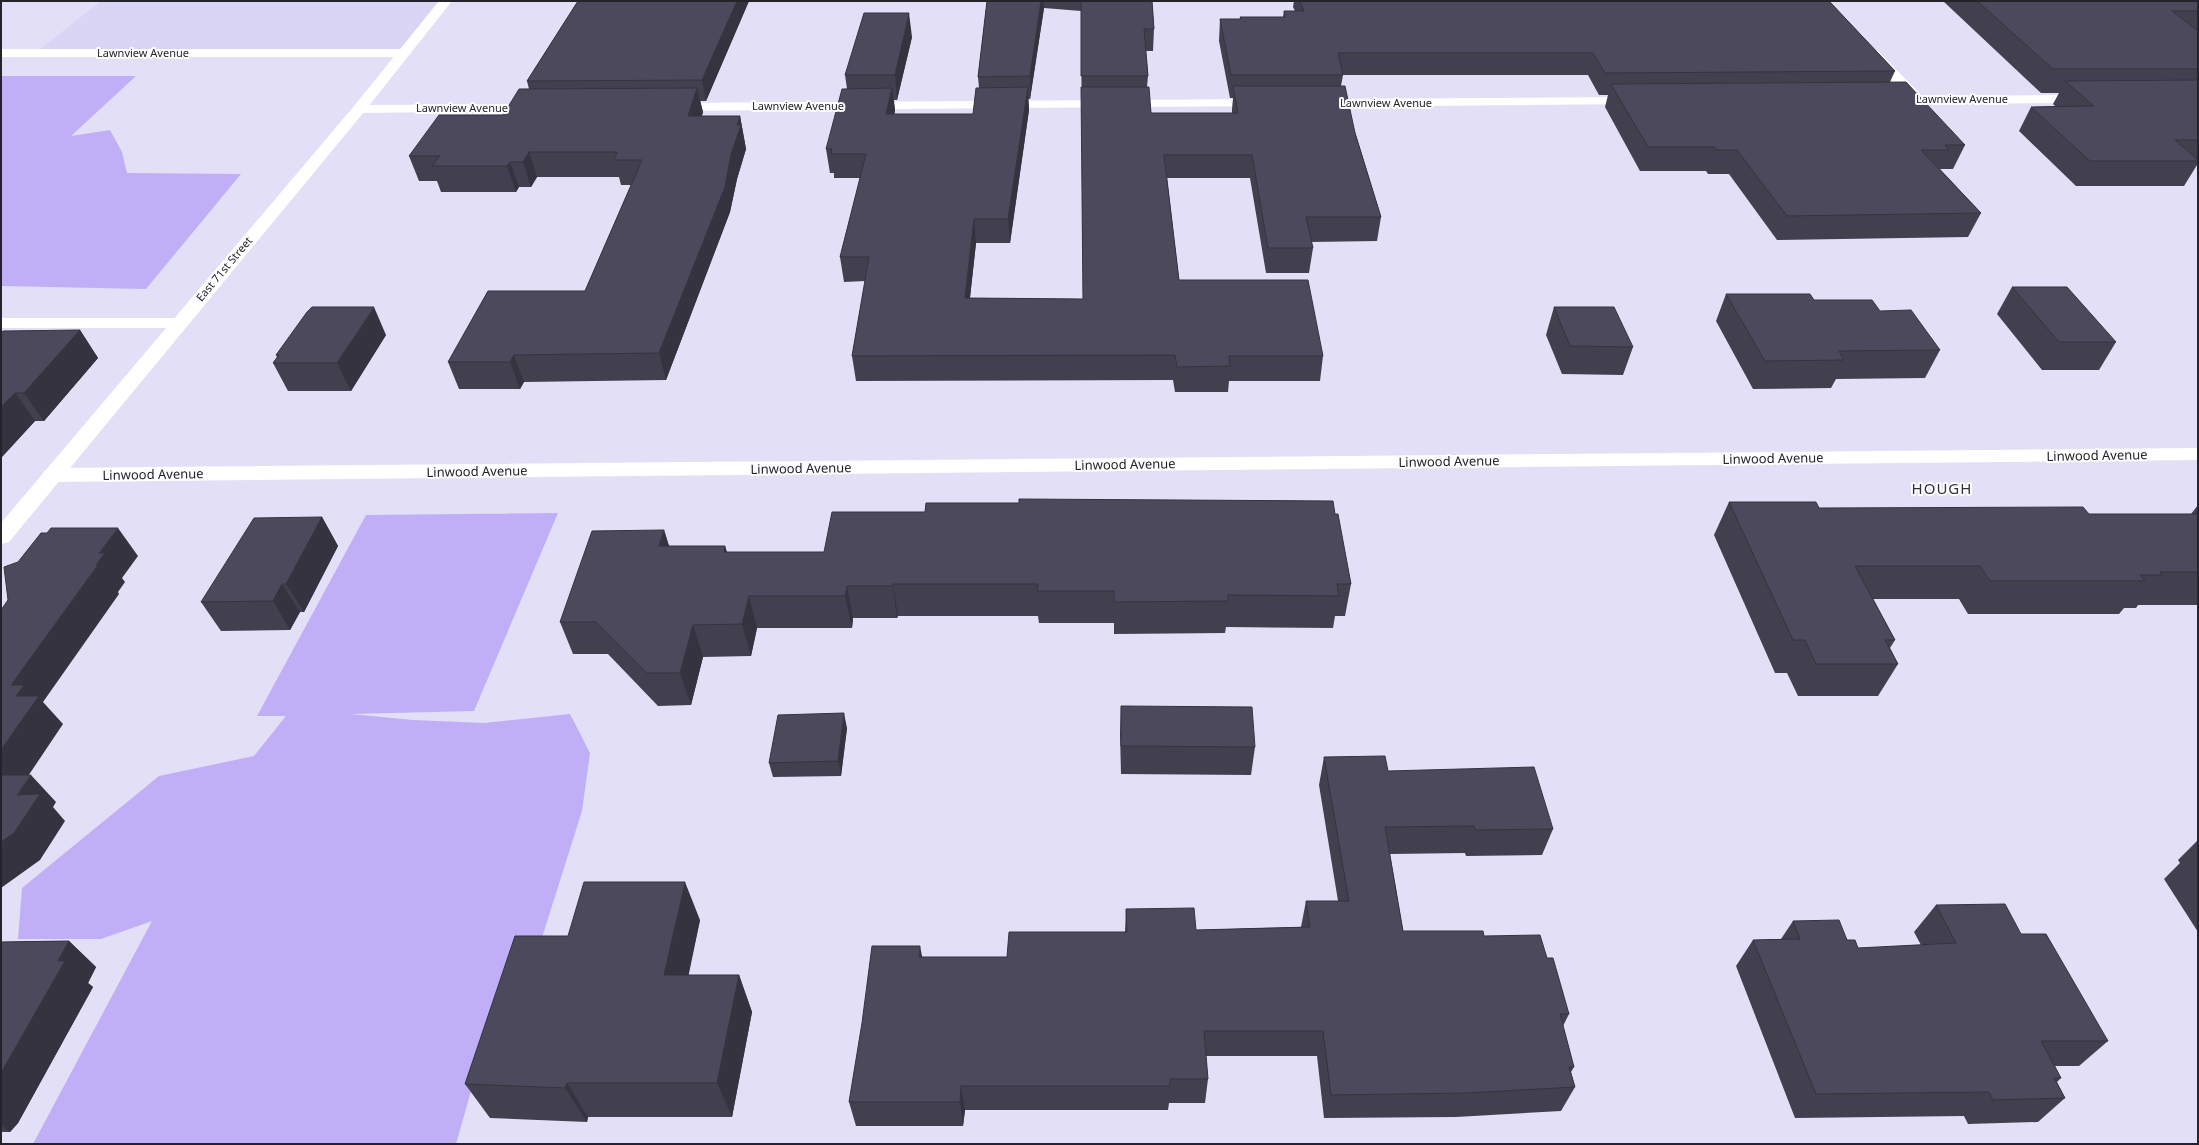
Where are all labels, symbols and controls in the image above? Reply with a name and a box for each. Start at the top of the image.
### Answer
street label: Lawnview Avenue [97,45,189,60]
street label: Lawnview Avenue [1916,91,2008,106]
street label: Lawnview Avenue [1340,95,1432,110]
street label: Lawnview Avenue [752,98,844,113]
street label: Lawnview Avenue [416,100,508,115]
street label: East 71st Street [192,233,255,304]
street label: Linwood Avenue [2046,445,2148,465]
street label: Linwood Avenue [1722,448,1824,468]
street label: Linwood Avenue [1398,451,1500,471]
street label: Linwood Avenue [1074,454,1176,474]
street label: Linwood Avenue [750,458,852,478]
street label: Linwood Avenue [426,461,528,481]
street label: Linwood Avenue [102,464,204,484]
district label: HOUGH [1912,478,1972,498]

